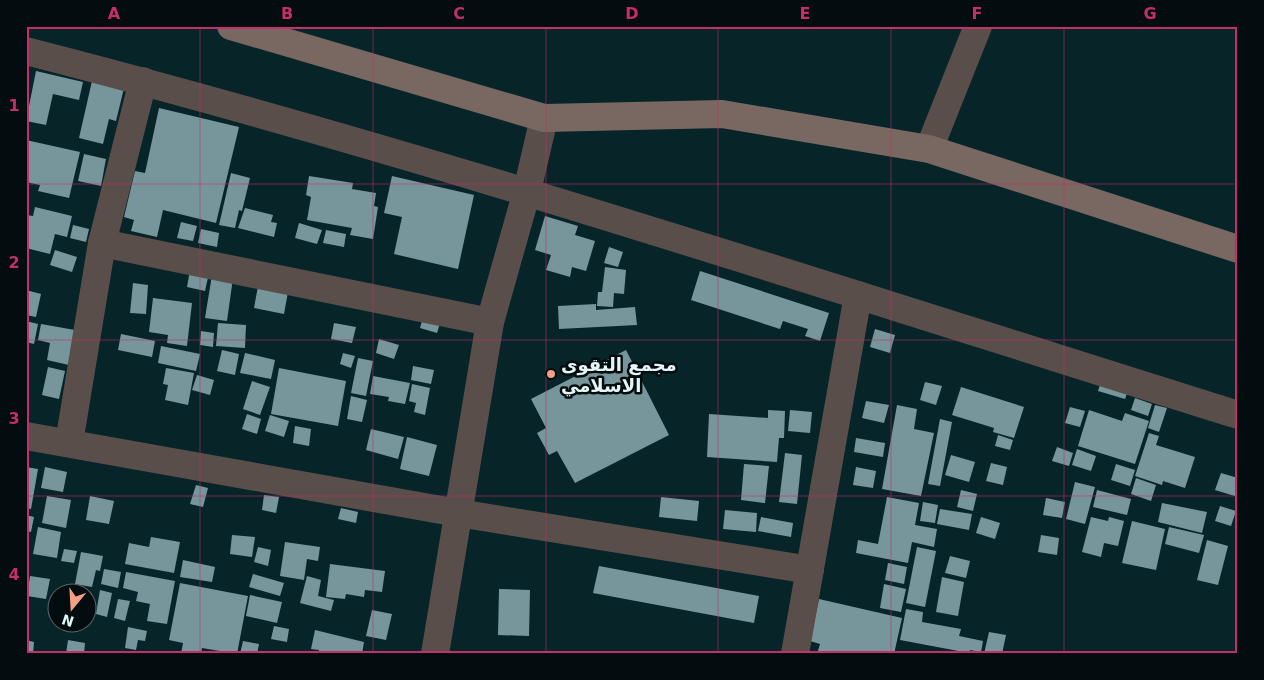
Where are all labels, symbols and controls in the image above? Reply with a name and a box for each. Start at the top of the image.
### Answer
text: A [108,4,121,23]
text: B [281,4,293,23]
text: C [453,4,465,23]
text: D [625,4,639,23]
text: E [800,4,810,23]
text: F [972,4,982,23]
text: G [1143,4,1157,23]
text: 1 [8,96,20,115]
text: 2 [8,253,20,272]
place label: مجمع التقوى الاسلامي [561,354,677,397]
marker: مجمع التقوى الاسلامي [545,368,557,380]
text: 3 [8,409,20,428]
text: 4 [8,565,20,584]
north arrow [48,582,98,632]
text: N [60,611,76,630]

